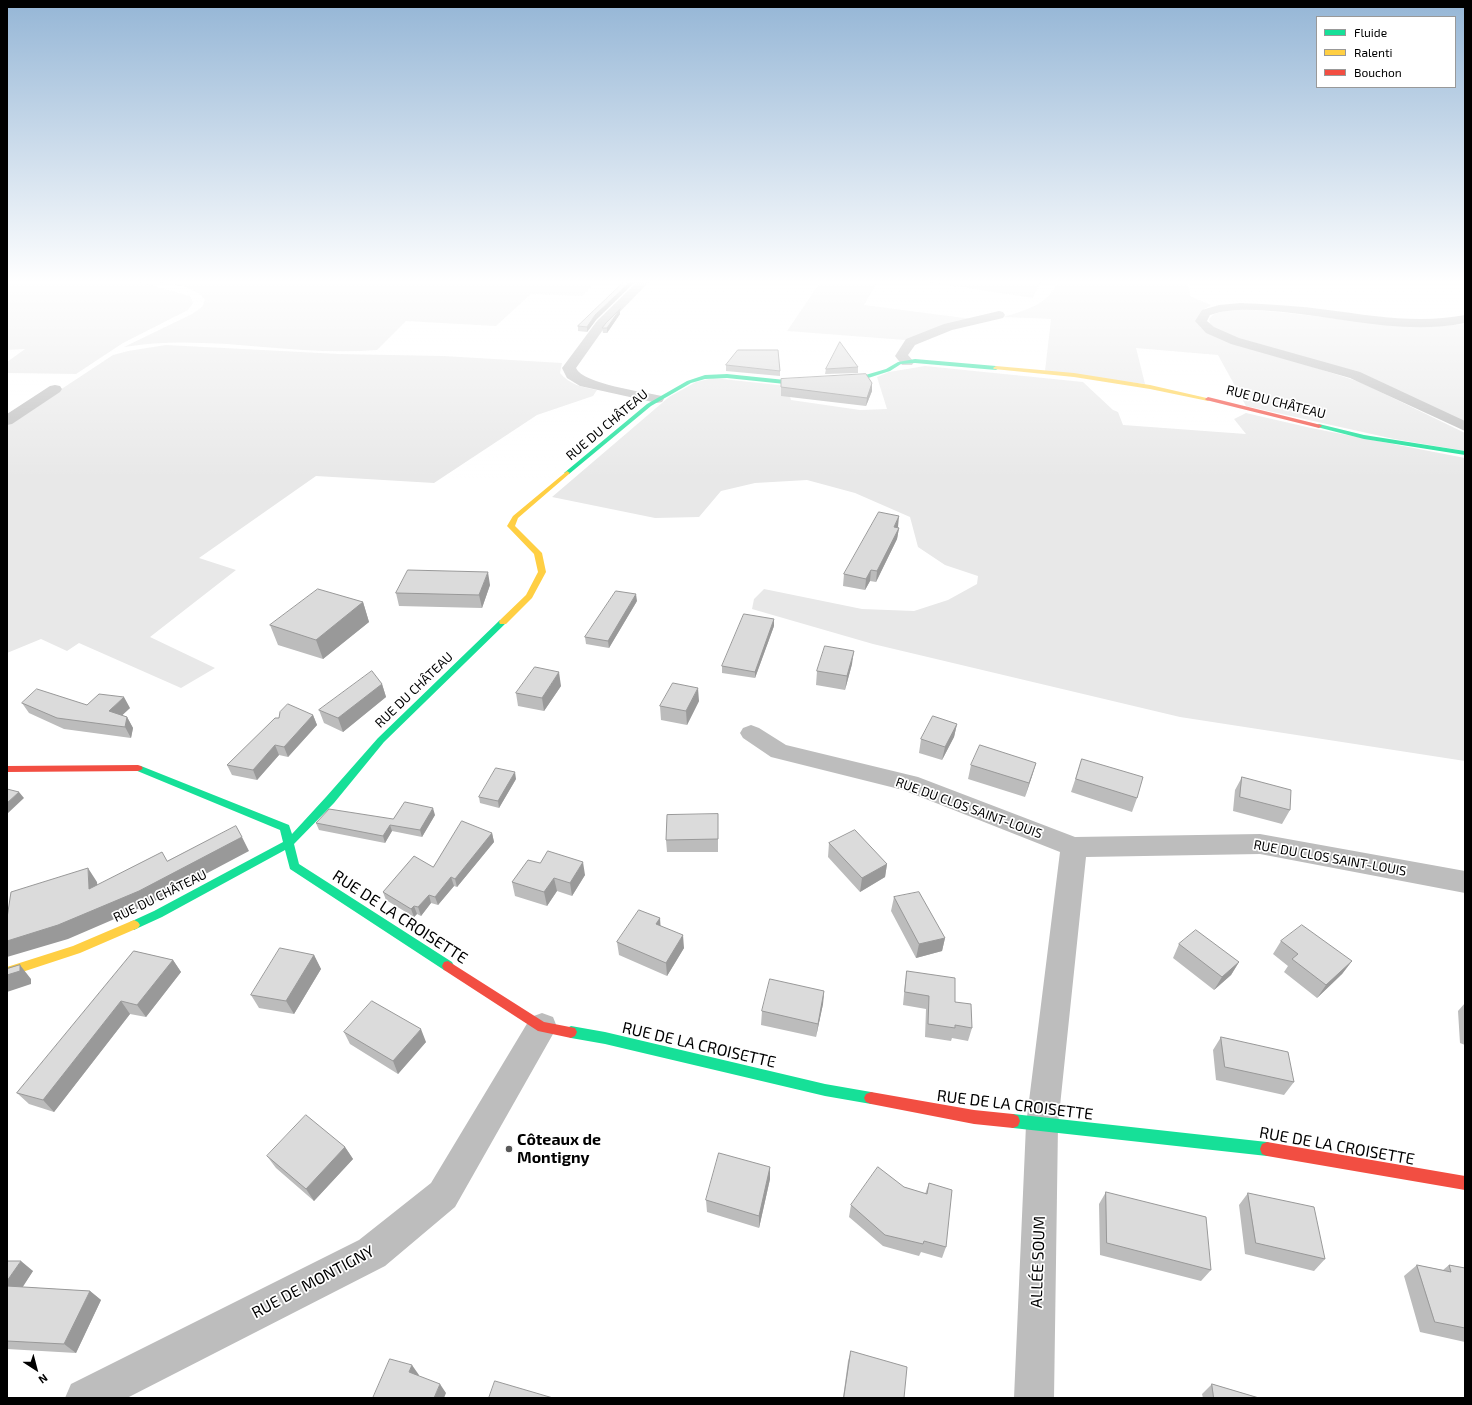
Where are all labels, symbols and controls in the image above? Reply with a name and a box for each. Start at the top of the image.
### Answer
legend [1316,16,1456,88]
text: Fluide [1354,25,1387,39]
text: Ralenti [1354,45,1393,59]
text: Bouchon [1354,65,1402,79]
street label: RUE DU CHÂTEAU [1225,382,1327,422]
street label: RUE DU CHÂTEAU [563,386,651,464]
street label: RUE DU CHÂTEAU [372,649,456,731]
street label: RUE DU CLOS SAINT-LOUIS [894,774,1044,842]
street label: RUE DU CLOS SAINT-LOUIS [1252,837,1408,879]
street label: RUE DE LA CROISETTE [329,866,471,968]
street label: RUE DU CHÂTEAU [111,867,209,925]
street label: RUE DE LA CROISETTE [620,1018,778,1072]
street label: RUE DE LA CROISETTE [936,1086,1094,1124]
street label: RUE DE LA CROISETTE [1258,1123,1416,1169]
place label: Côteaux de Montigny [517,1130,601,1168]
marker: Côteaux de Montigny [504,1144,514,1154]
street label: ALLÉE SOUM [1027,1216,1049,1308]
street label: RUE DE MONTIGNY [248,1242,378,1322]
north arrow [16,1349,56,1389]
text: N [36,1372,50,1387]

